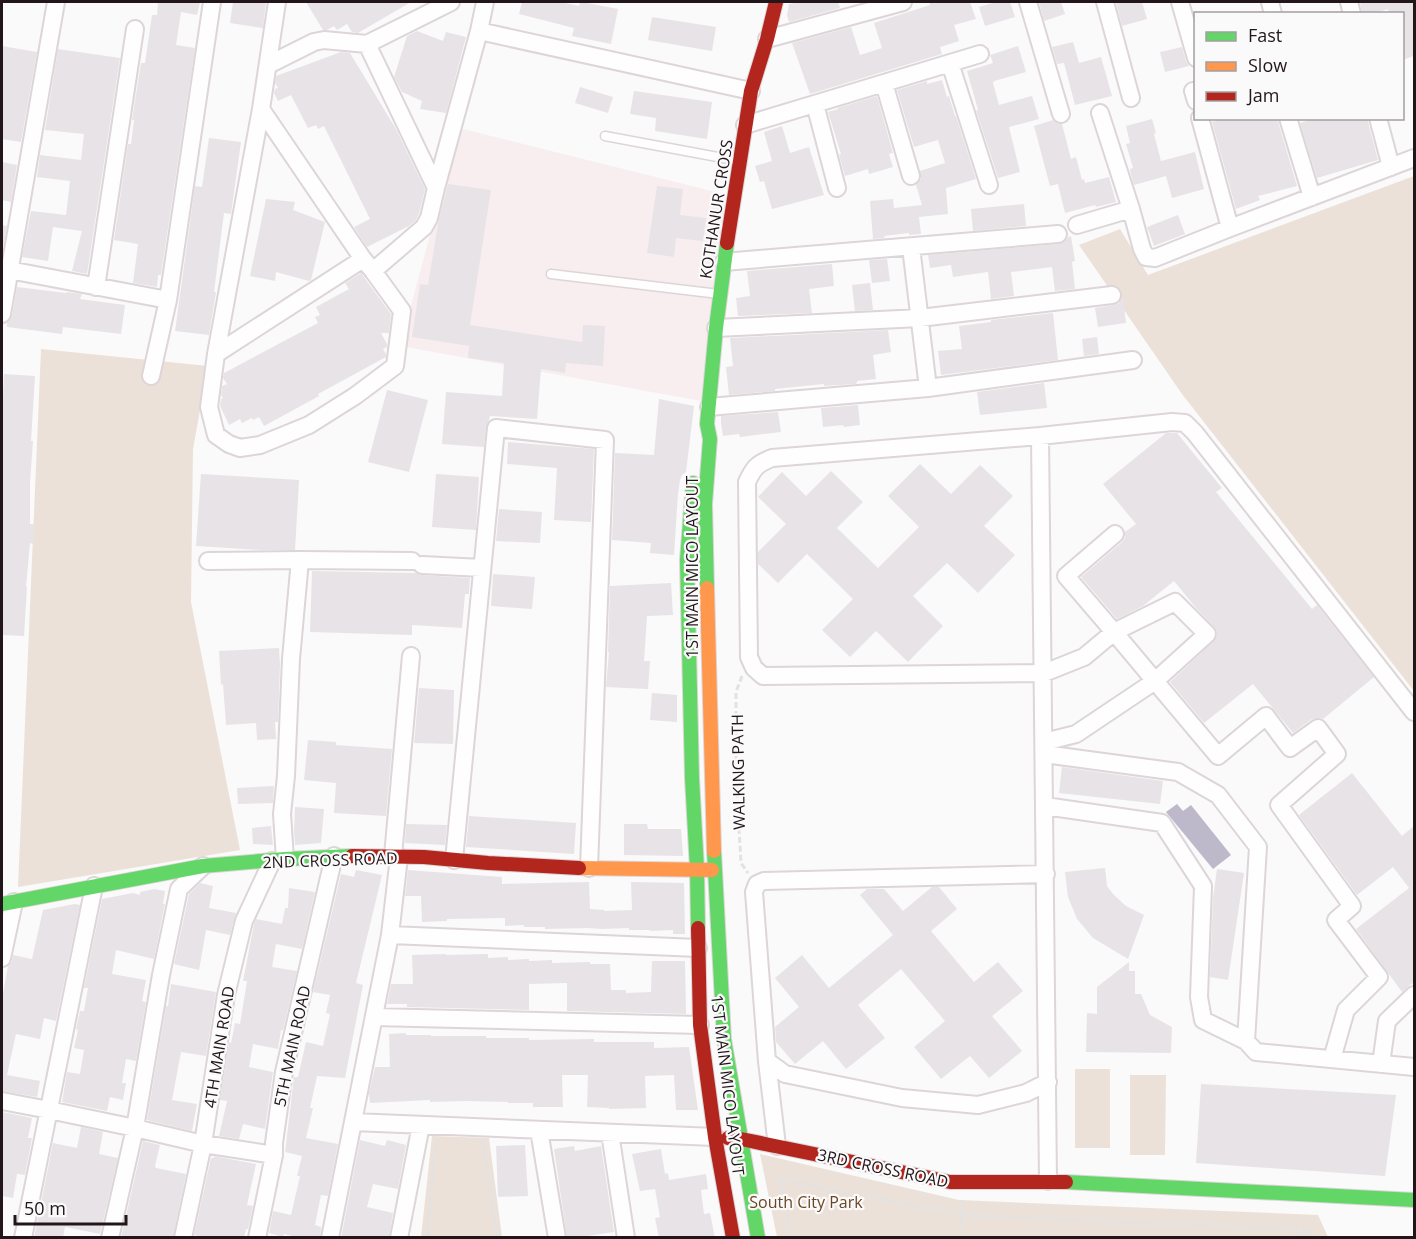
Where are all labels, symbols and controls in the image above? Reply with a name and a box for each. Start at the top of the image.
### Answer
legend [1194,12,1404,120]
text: Fast [1248,23,1282,47]
text: Slow [1248,53,1287,77]
text: Jam [1246,83,1280,107]
street label: KOTHANUR CROSS [694,138,738,280]
street label: 1ST MAIN MICO LAYOUT [681,476,703,658]
street label: WALKING PATH [726,714,750,830]
street label: 2ND CROSS ROAD [262,847,398,873]
street label: 5TH MAIN ROAD [268,983,316,1109]
street label: 4TH MAIN ROAD [199,984,239,1110]
street label: 1ST MAIN MICO LAYOUT [706,993,750,1177]
street label: 3RD CROSS ROAD [816,1143,950,1193]
scale bar [15,1188,126,1226]
park label: South City Park [749,1191,863,1213]
text: 50 m [24,1196,66,1220]

